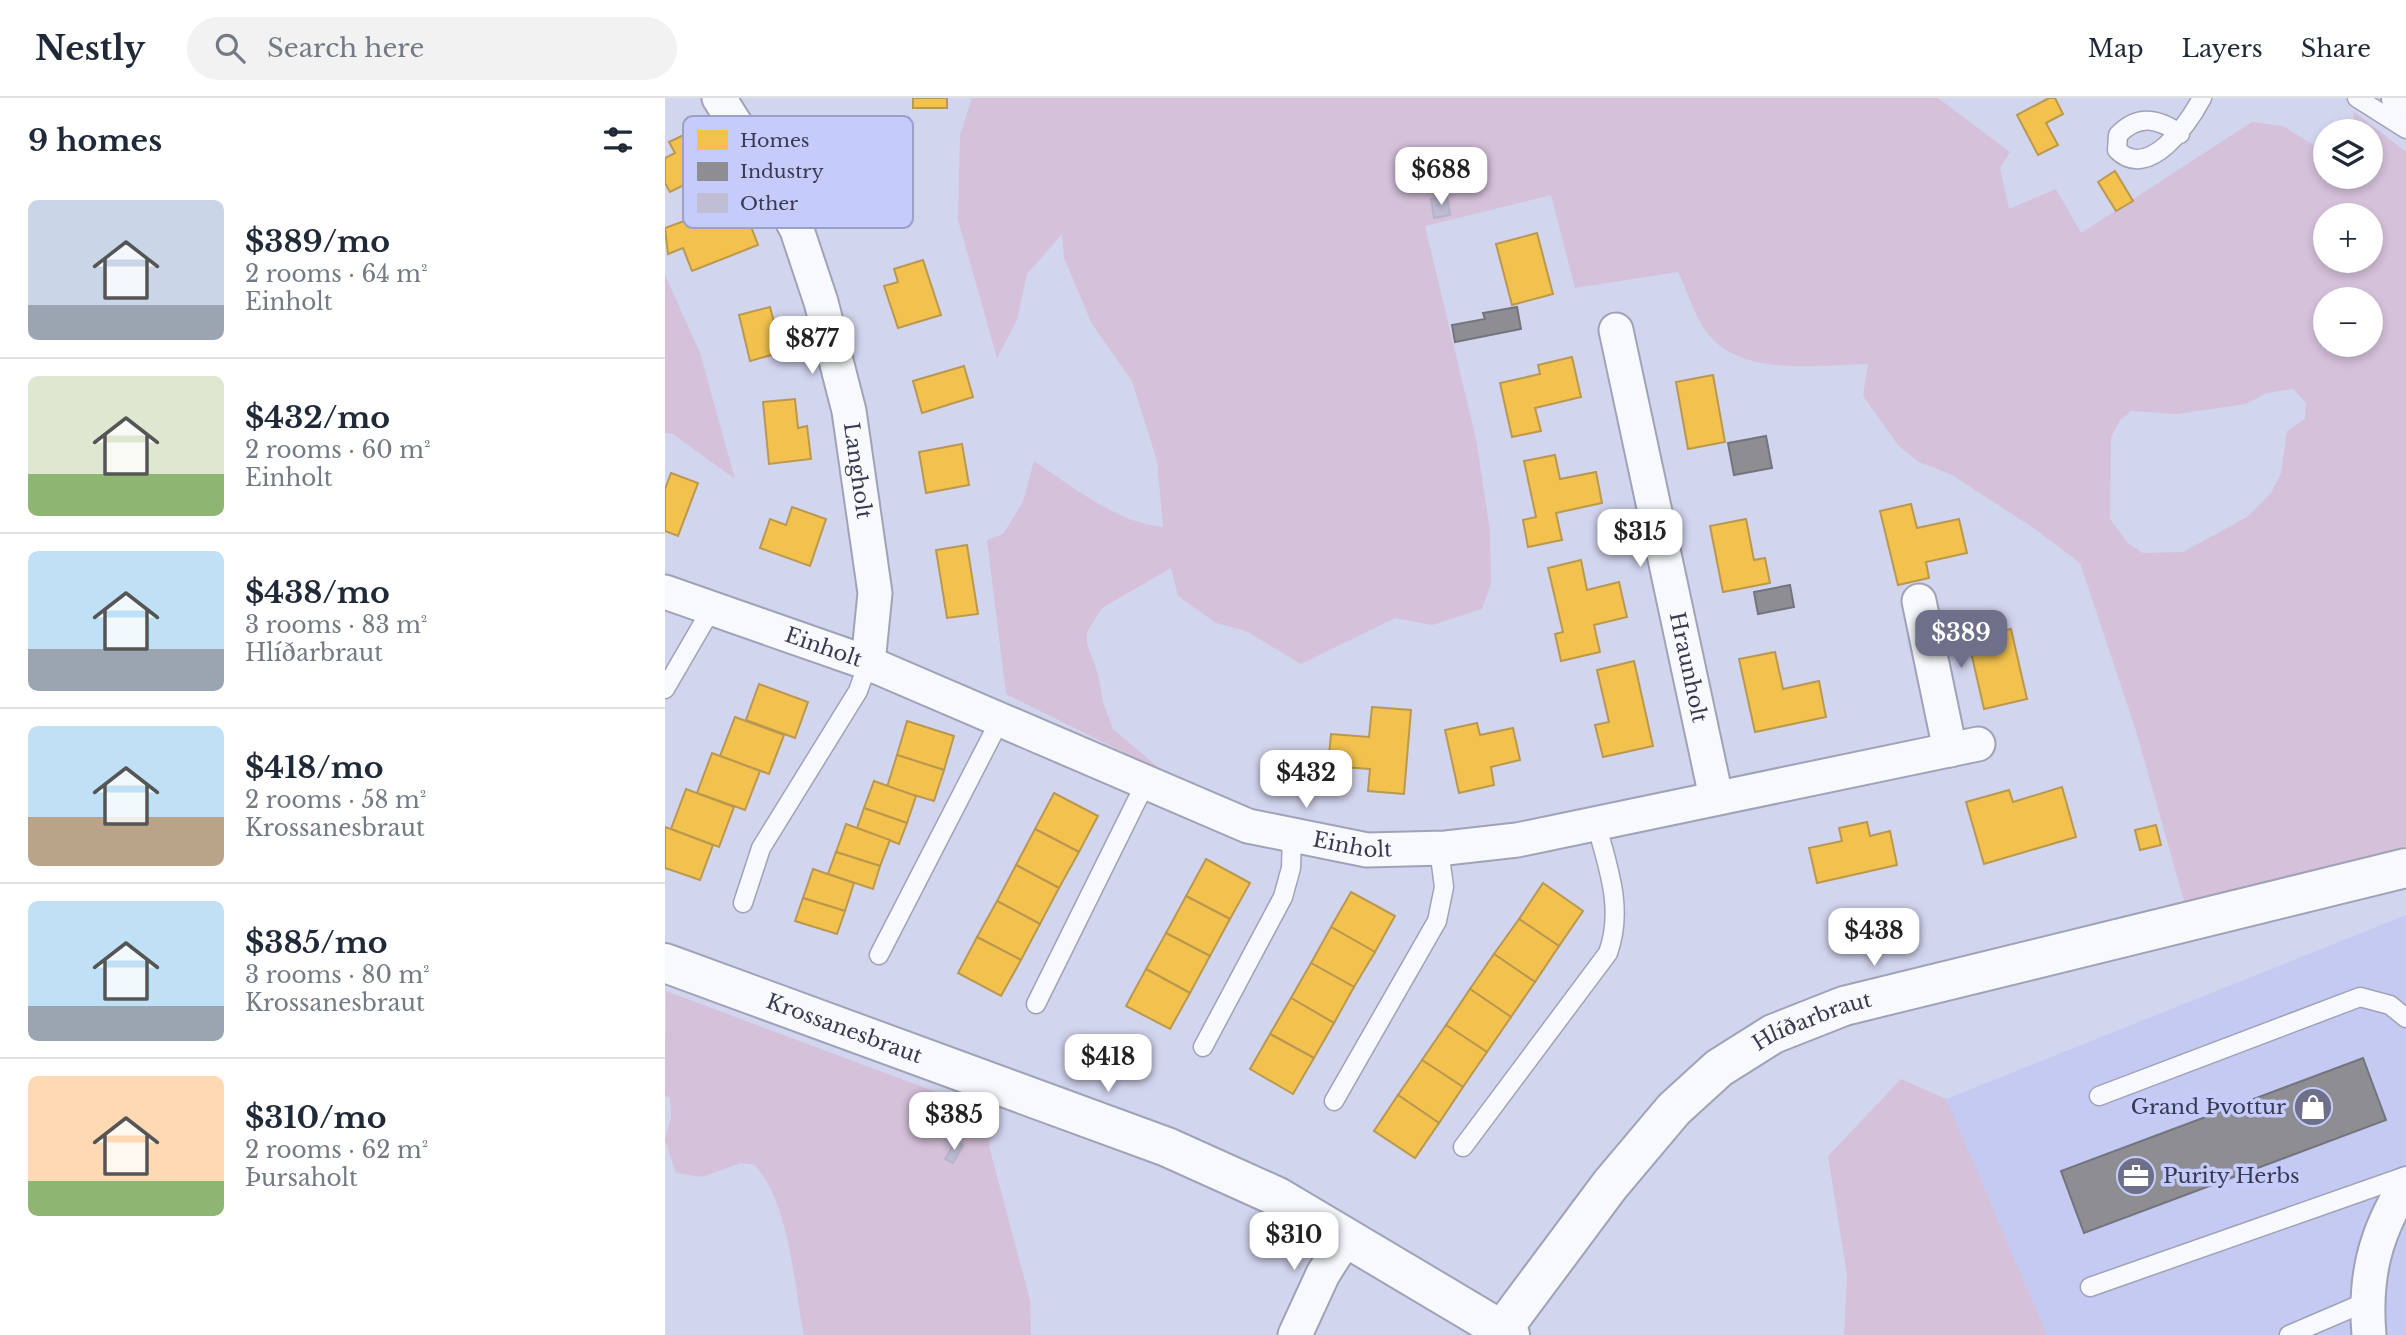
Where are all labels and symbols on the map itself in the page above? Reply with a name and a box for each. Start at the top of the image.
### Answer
legend [683,116,913,228]
text: Homes [740,129,809,152]
pin: $688 [1400,148,1482,207]
text: Industry [740,160,824,183]
text: Other [740,192,798,215]
pin: $877 [771,316,853,376]
street label: Langholt [838,421,877,520]
pin: $315 [1599,510,1681,569]
street label: Hraunholt [1664,610,1713,725]
pin: $389 [1920,610,2002,670]
street label: Einholt [782,622,866,673]
pin: $432 [1265,750,1347,810]
street label: Einholt [1311,826,1392,863]
pin: $438 [1833,908,1915,968]
street label: Hlíðarbraut [1748,987,1874,1057]
street label: Krossanesbraut [763,988,926,1069]
pin: $418 [1067,1034,1149,1094]
shop icon: Grand Þvottur [2292,1086,2334,1128]
pin: $385 [913,1093,995,1152]
place label: Grand Þvottur [2131,1094,2286,1120]
office icon: Purity Herbs [2115,1155,2157,1197]
place label: Purity Herbs [2163,1163,2300,1189]
pin: $310 [1253,1212,1335,1272]

